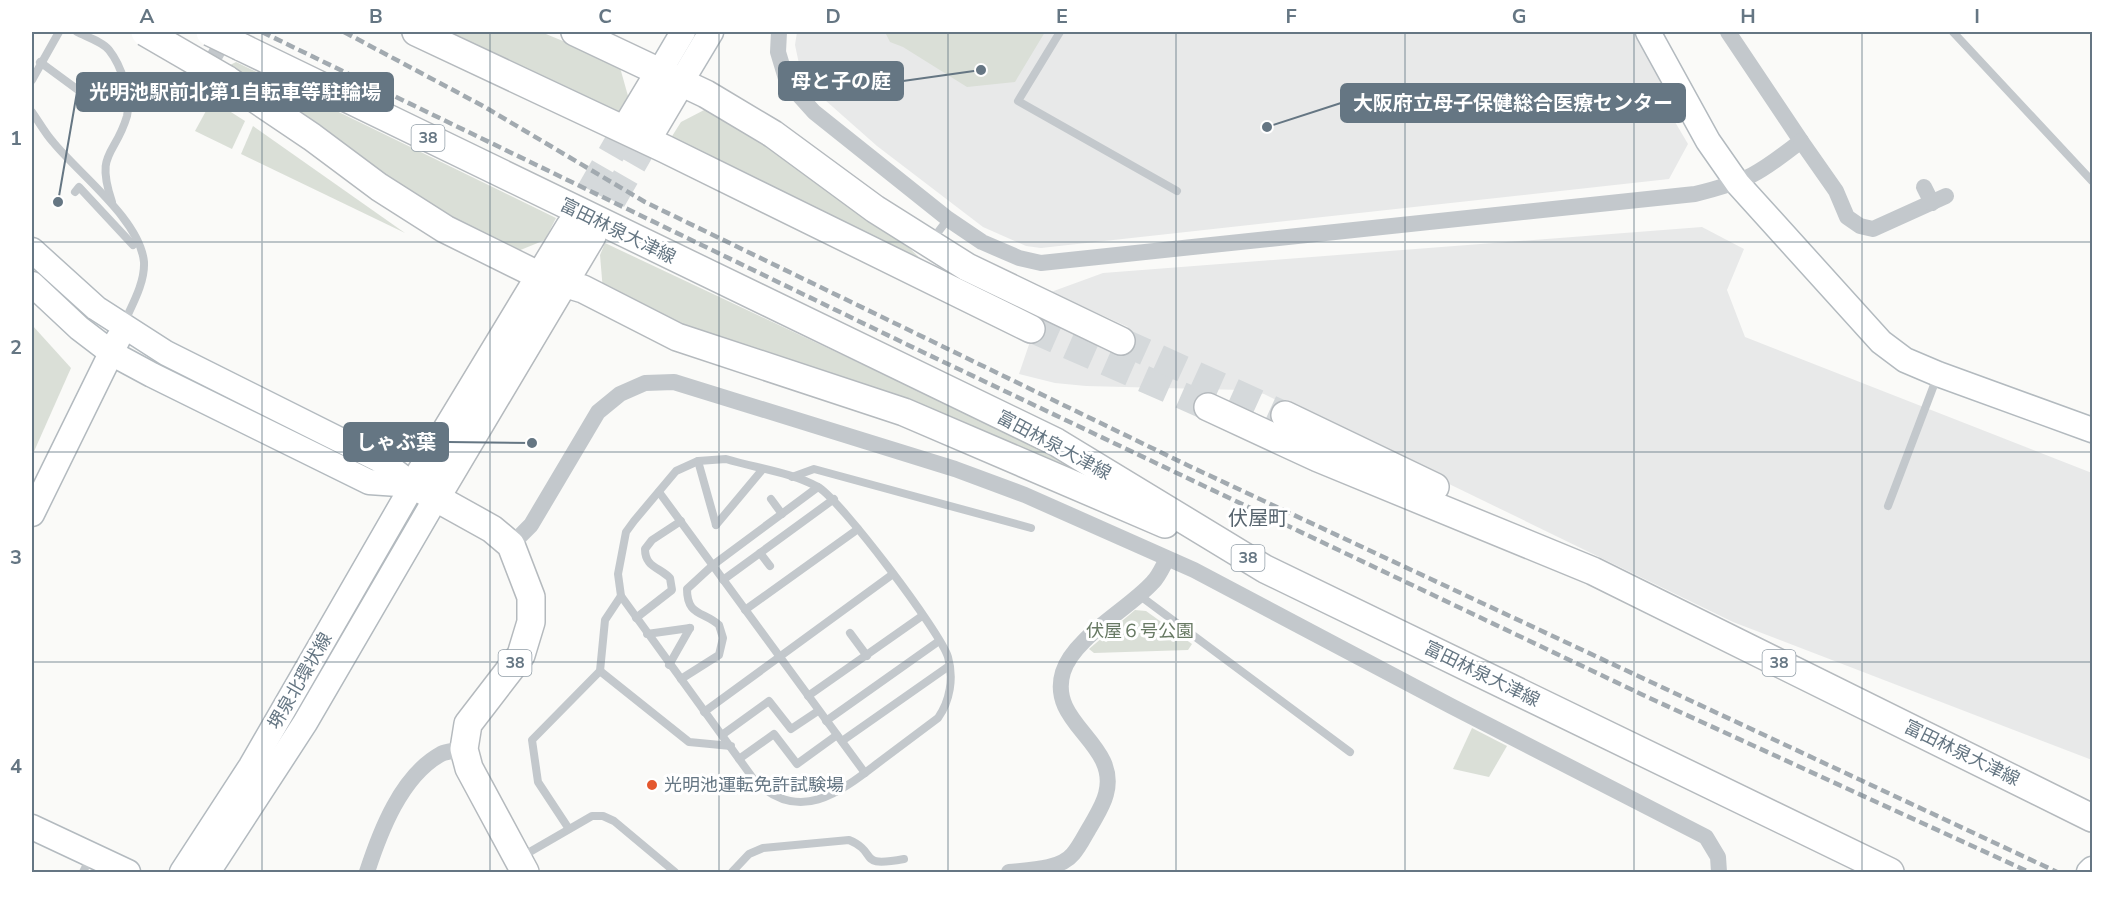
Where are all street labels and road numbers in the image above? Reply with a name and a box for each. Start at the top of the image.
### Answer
road number: 38 [412,125,444,151]
street label: 富田林泉大津線 [556,193,680,269]
street label: 富田林泉大津線 [993,405,1115,485]
road number: 38 [1232,545,1264,571]
street label: 堺泉北環状線 [263,628,337,734]
street label: 富田林泉大津線 [1420,636,1544,712]
road number: 38 [498,650,532,676]
road number: 38 [1762,650,1796,676]
street label: 富田林泉大津線 [1900,715,2024,791]

